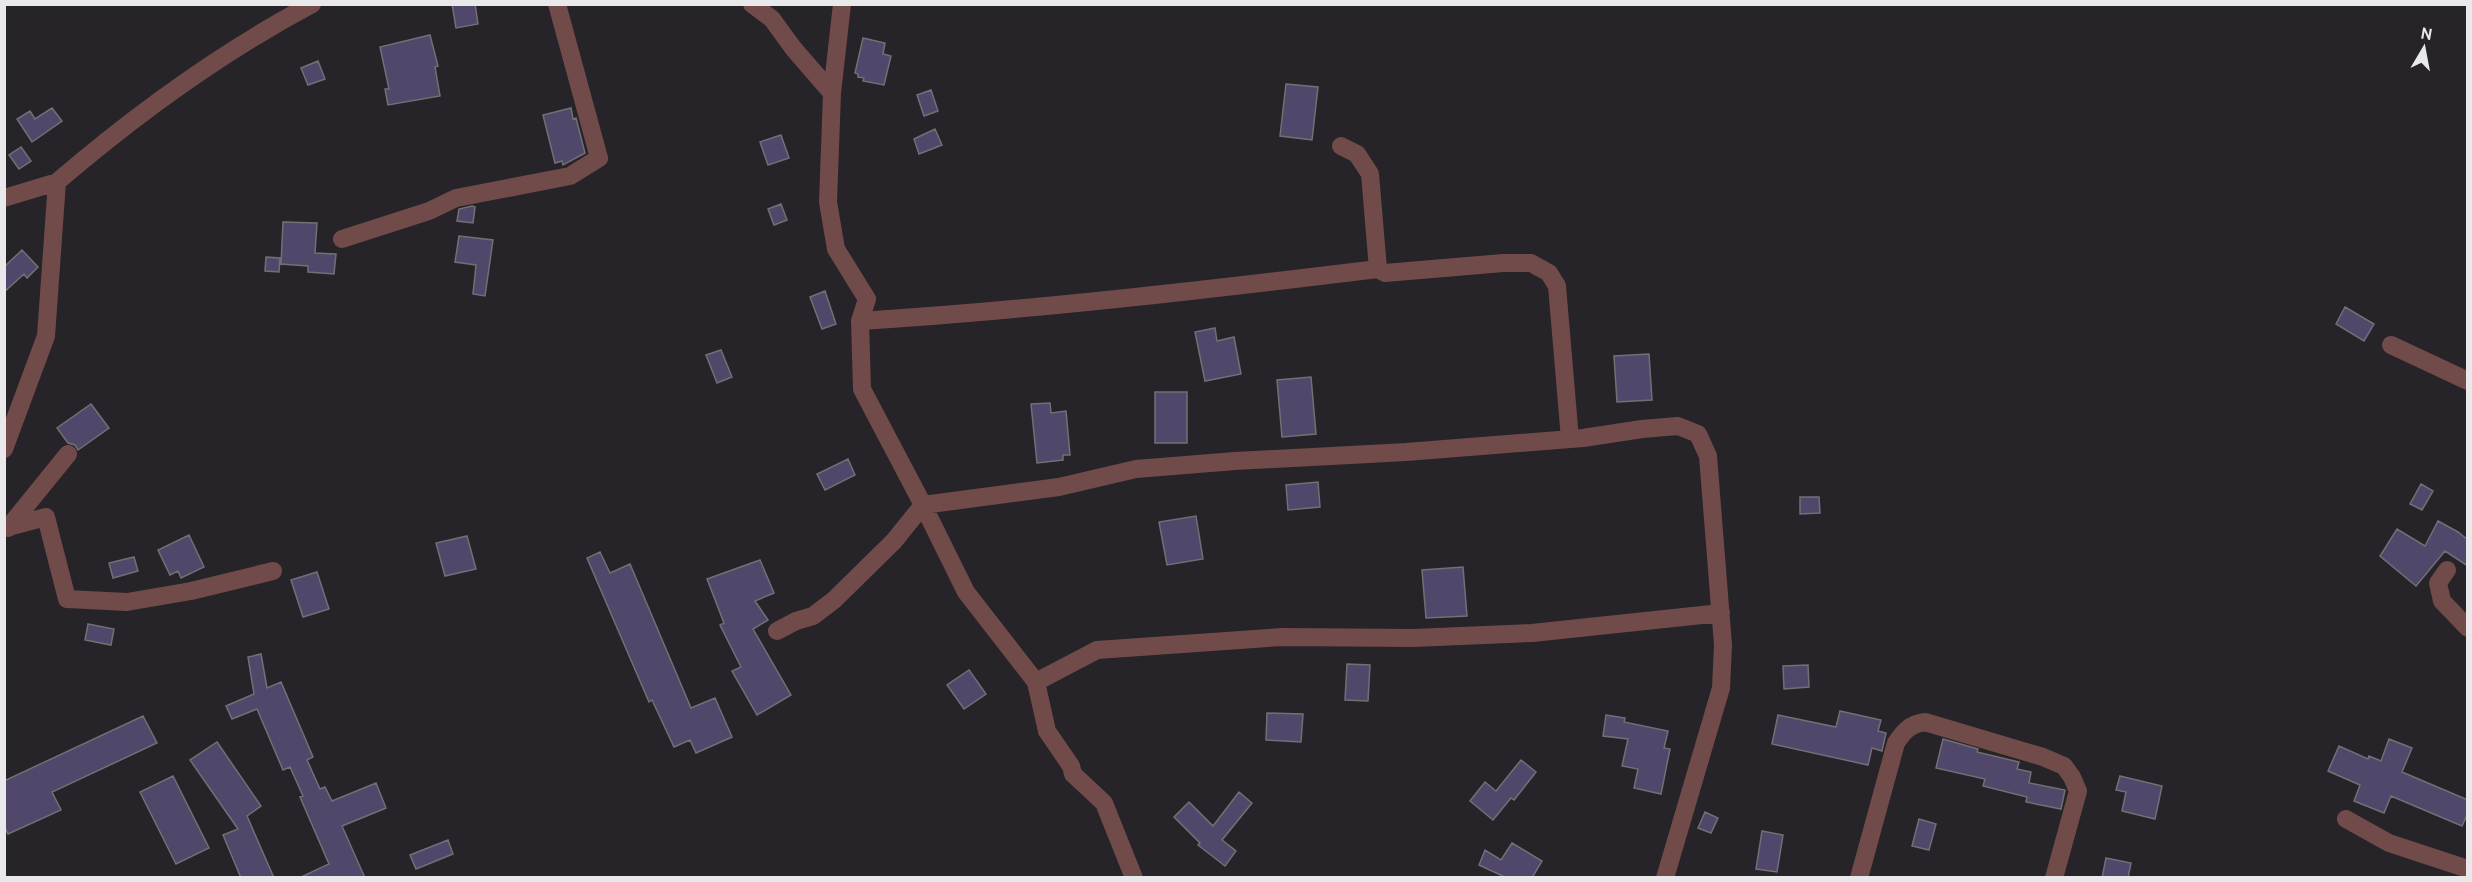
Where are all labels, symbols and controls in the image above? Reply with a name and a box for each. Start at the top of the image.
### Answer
north arrow [2394,18,2454,78]
text: N [2419,23,2434,44]

